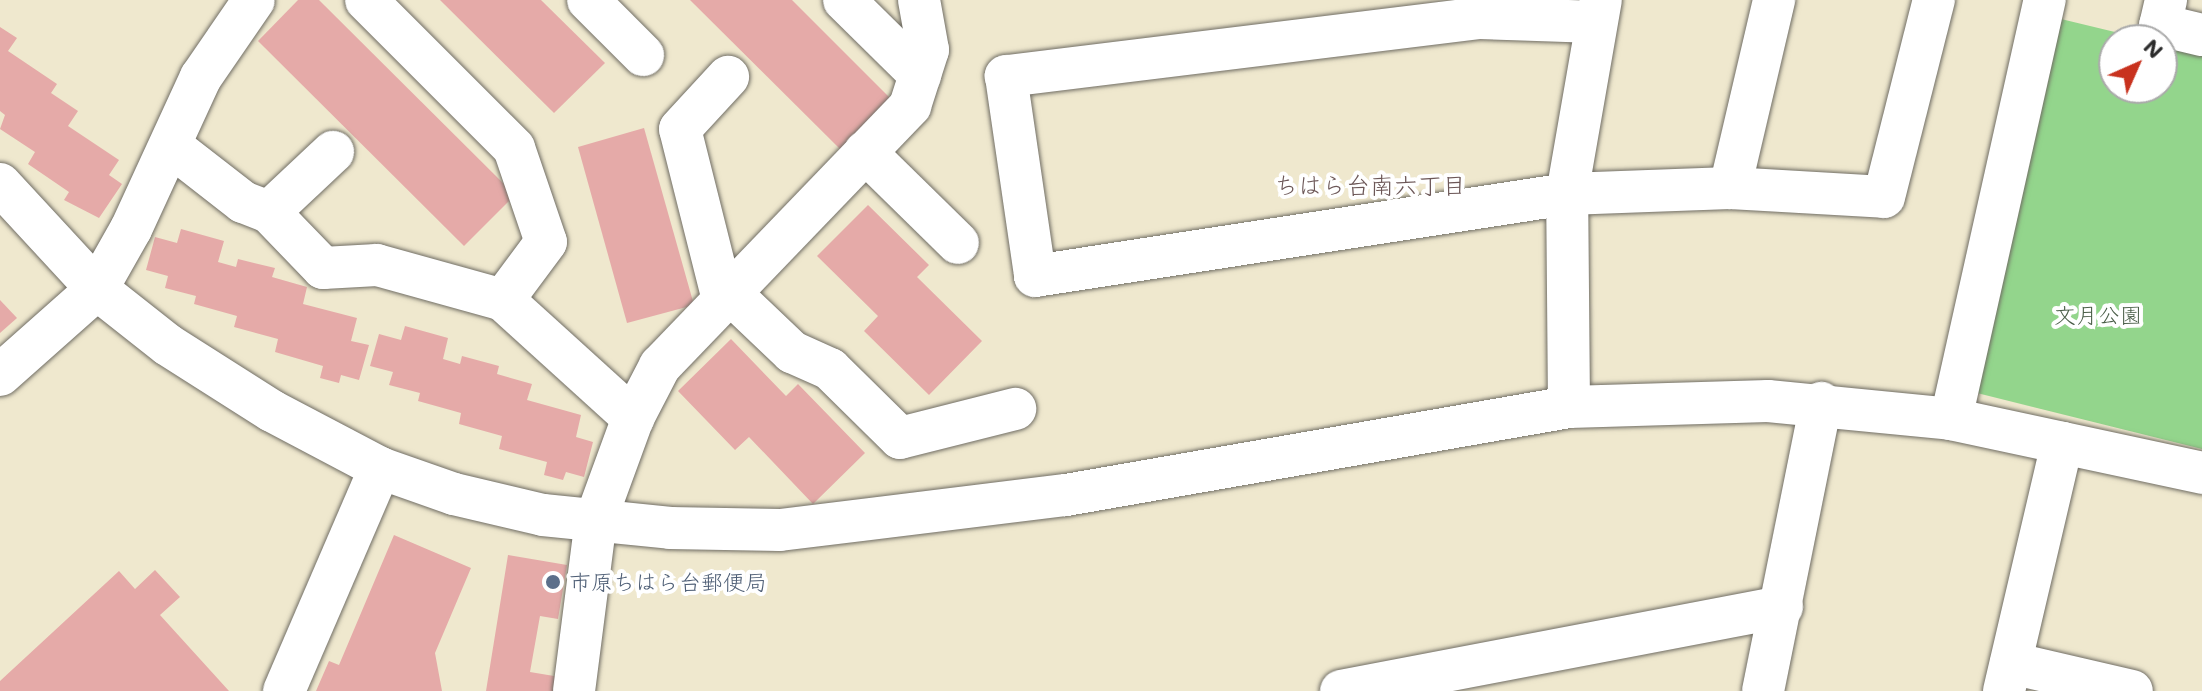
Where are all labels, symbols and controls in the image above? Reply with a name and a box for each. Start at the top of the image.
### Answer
north arrow [2098,24,2178,104]
text: N [2138,32,2170,64]
district label: ちはら台南六丁目 [1274,171,1466,199]
park label: 文月公園 [2054,302,2142,328]
place label: 市原ちはら台郵便局 [569,569,767,595]
marker: 市原ちはら台郵便局 [544,573,562,591]

